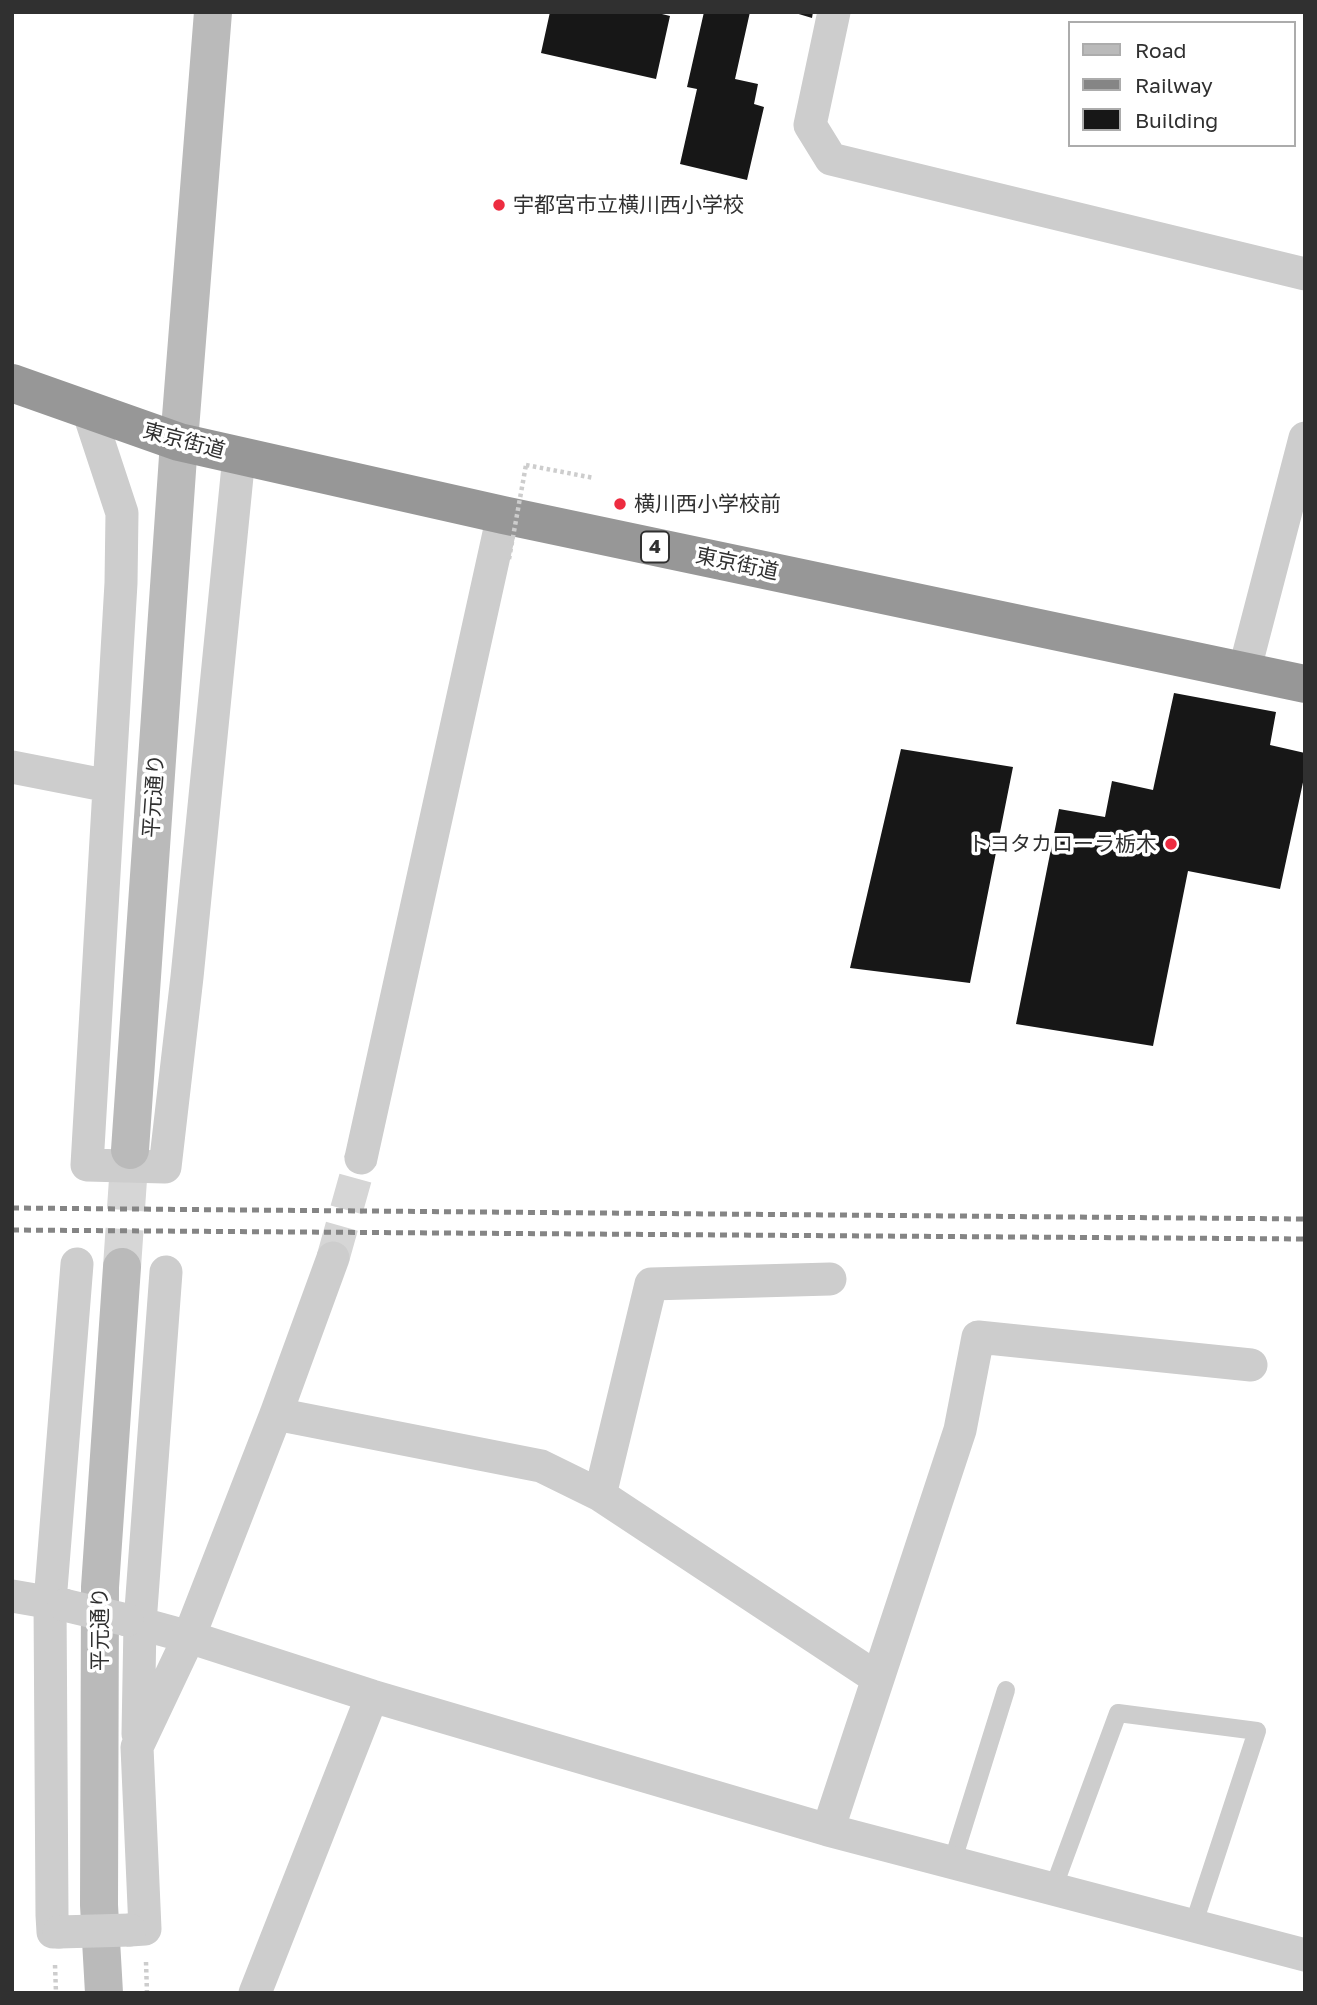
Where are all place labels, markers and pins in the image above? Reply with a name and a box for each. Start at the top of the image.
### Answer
place label: 宇都宮市立横川西小学校 [513,192,744,218]
marker: 宇都宮市立横川西小学校 [491,197,507,213]
place label: 横川西小学校前 [634,491,781,517]
marker: 横川西小学校前 [612,496,628,512]
place label: トヨタカローラ栃木 [968,831,1157,857]
marker: トヨタカローラ栃木 [1163,836,1179,852]

